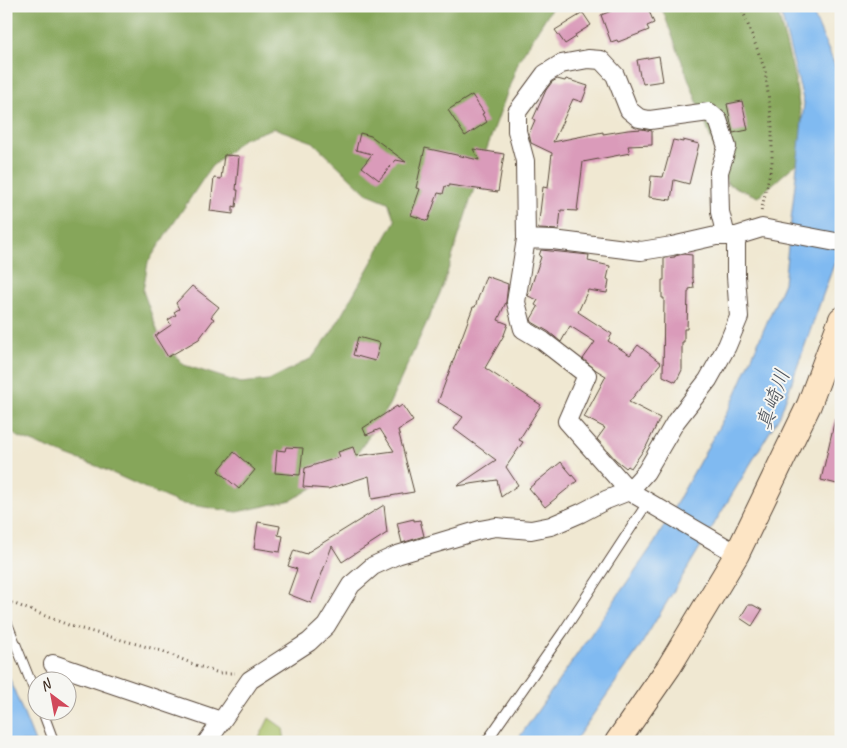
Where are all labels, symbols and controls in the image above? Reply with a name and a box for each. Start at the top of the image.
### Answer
water label: 真崎川 [750,366,796,434]
north arrow [28,670,78,720]
text: N [37,675,56,695]

